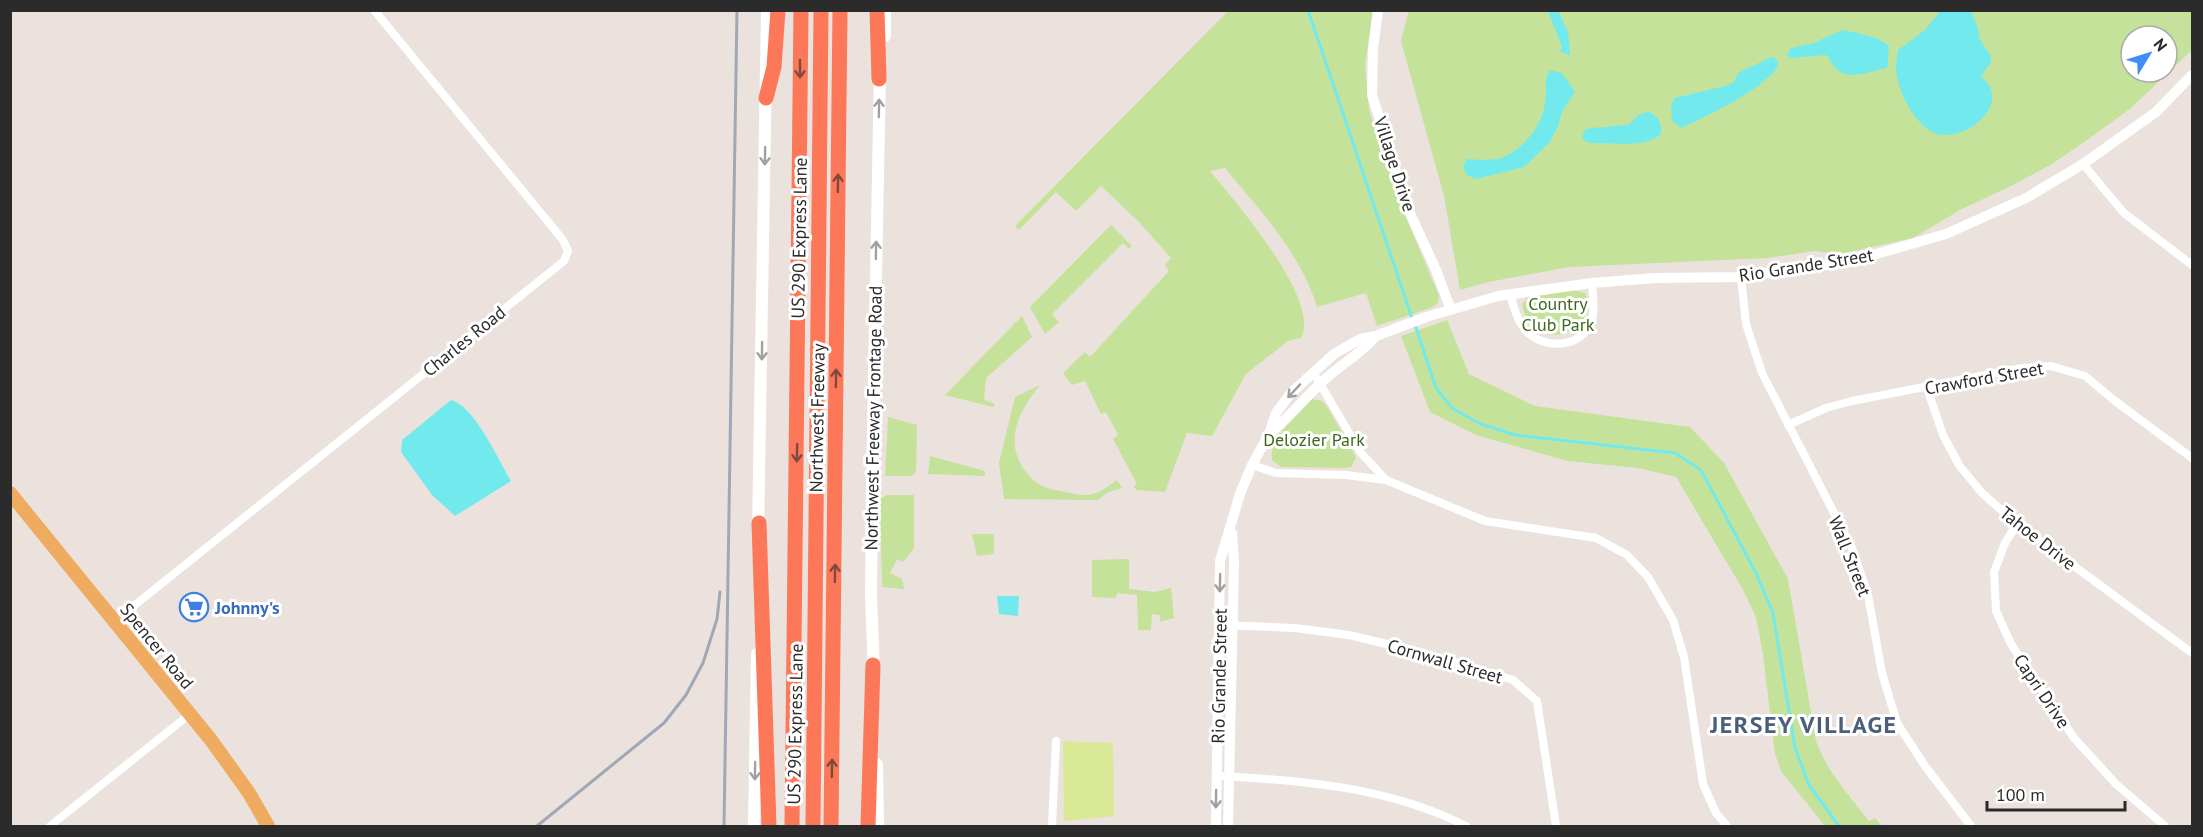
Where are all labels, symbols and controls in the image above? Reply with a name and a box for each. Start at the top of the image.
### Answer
north arrow [2119,24,2179,84]
text: N [2150,34,2172,55]
one-way arrow [794,58,806,78]
one-way arrow [873,98,885,118]
street label: Village Drive [1369,113,1421,214]
one-way arrow [759,146,771,166]
street label: US 290 Express Lane [786,157,812,319]
one-way arrow [832,174,844,194]
one-way arrow [870,240,882,260]
street label: Rio Grande Street [1737,243,1875,287]
street label: Northwest Freeway Frontage Road [859,285,887,551]
park label: Country Club Park [1522,292,1595,336]
street label: Charles Road [418,301,510,381]
one-way arrow [756,341,767,361]
street label: Northwest Freeway [804,343,830,493]
street label: Crawford Street [1923,356,2045,400]
one-way arrow [830,369,842,389]
one-way arrow [1287,384,1301,399]
park label: Delozier Park [1263,428,1365,451]
one-way arrow [791,442,803,462]
street label: Tahoe Drive [1995,501,2081,575]
street label: Wall Street [1824,513,1876,599]
one-way arrow [829,564,840,584]
one-way arrow [1214,572,1226,592]
supermarket icon: Johnny's [178,591,210,623]
place label: Johnny's [214,596,280,619]
street label: Spencer Road [115,598,199,694]
street label: Rio Grande Street [1206,608,1232,744]
street label: Cornwall Street [1385,634,1505,688]
street label: US 290 Express Lane [782,643,808,805]
street label: Capri Drive [2009,649,2075,733]
district label: JERSEY VILLAGE [1709,709,1898,740]
one-way arrow [826,759,838,779]
one-way arrow [749,760,761,780]
scale bar [1987,774,2125,812]
text: 100 m [1996,783,2045,806]
one-way arrow [1211,788,1222,808]

